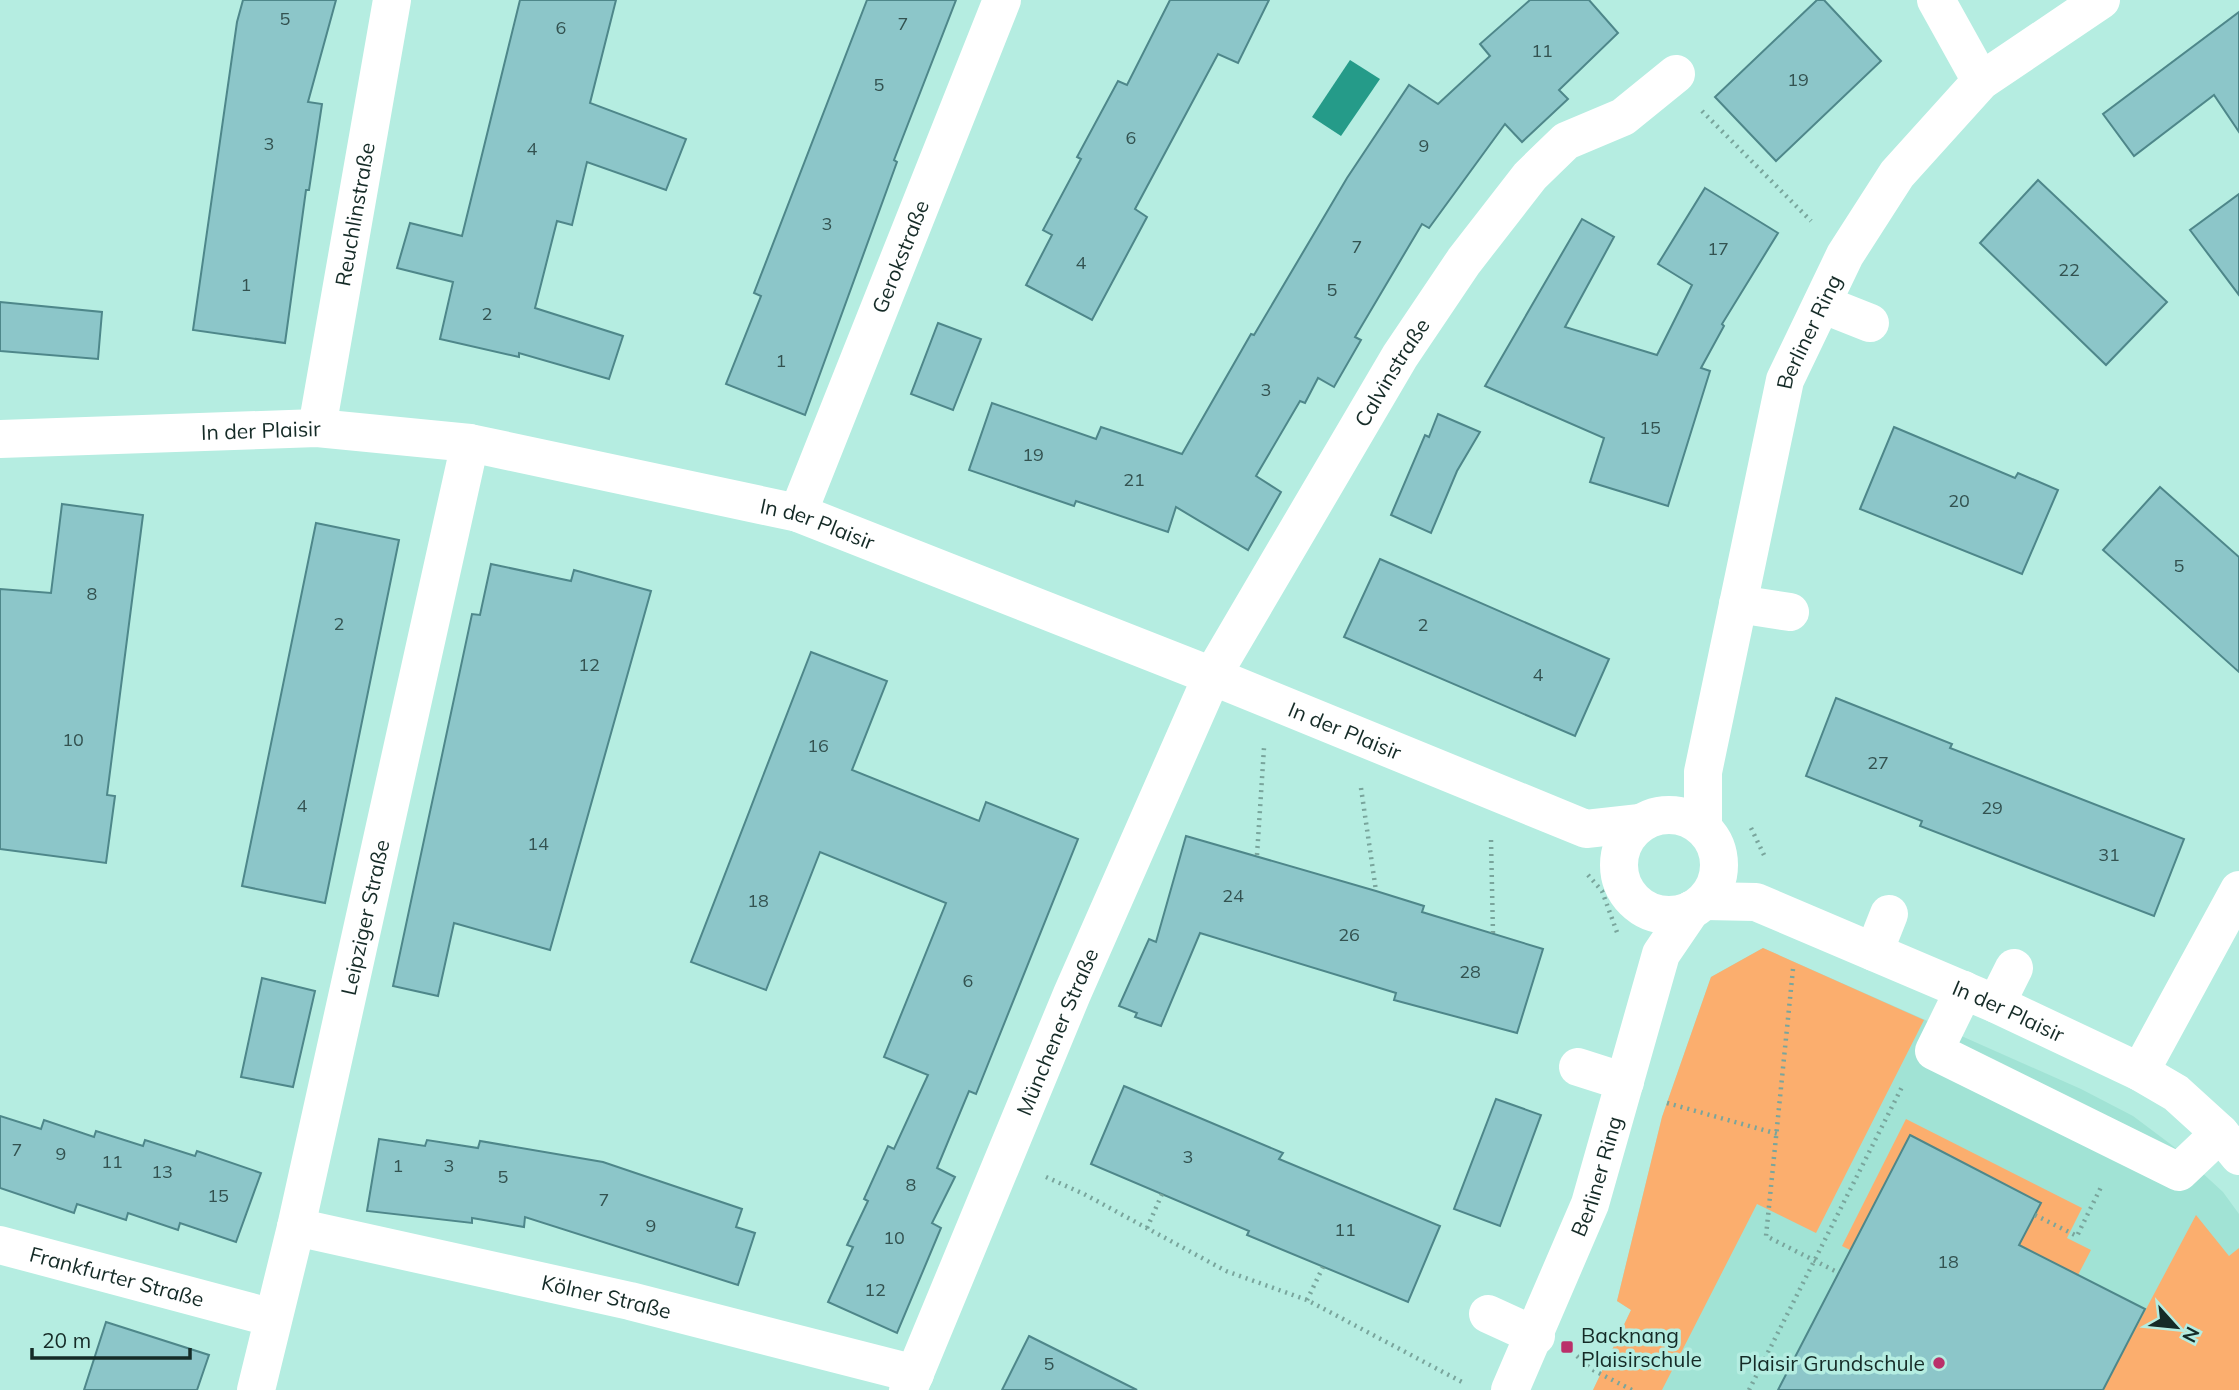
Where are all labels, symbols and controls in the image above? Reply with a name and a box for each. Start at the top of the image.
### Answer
house number: 5 [280,7,291,30]
house number: 7 [898,12,908,35]
house number: 6 [556,16,566,39]
house number: 11 [1531,39,1553,62]
house number: 19 [1787,68,1809,91]
house number: 5 [874,73,885,96]
house number: 6 [1126,126,1136,149]
house number: 3 [264,132,274,155]
house number: 9 [1419,134,1429,157]
house number: 4 [527,137,538,160]
street label: Reuchlinstraße [329,140,380,288]
street label: Gerokstraße [866,196,934,317]
house number: 3 [822,212,832,235]
house number: 7 [1352,235,1362,258]
house number: 17 [1707,237,1729,260]
house number: 4 [1076,251,1087,274]
house number: 22 [2058,258,2080,281]
street label: Berliner Ring [1770,270,1847,391]
house number: 1 [241,273,251,296]
house number: 5 [1327,278,1338,301]
house number: 2 [482,302,492,325]
street label: Calvinstraße [1348,313,1435,431]
house number: 1 [776,349,786,372]
house number: 3 [1261,378,1271,401]
street label: In der Plaisir [201,415,321,445]
house number: 15 [1639,416,1661,439]
house number: 19 [1022,443,1044,466]
house number: 21 [1123,468,1145,491]
house number: 20 [1948,489,1970,512]
street label: In der Plaisir [758,492,879,555]
house number: 5 [2174,554,2185,577]
house number: 8 [87,582,97,605]
house number: 2 [334,612,344,635]
house number: 2 [1418,613,1428,636]
house number: 12 [578,653,600,676]
house number: 4 [1533,663,1544,686]
street label: In der Plaisir [1285,696,1406,765]
house number: 10 [62,728,84,751]
house number: 16 [807,734,829,757]
house number: 27 [1867,751,1889,774]
house number: 4 [297,794,308,817]
house number: 29 [1981,796,2003,819]
house number: 14 [527,832,549,855]
street label: Leipziger Straße [335,837,395,998]
house number: 31 [2098,843,2120,866]
house number: 24 [1222,884,1244,907]
house number: 18 [747,889,769,912]
house number: 26 [1338,923,1360,946]
street label: Münchener Straße [1010,944,1104,1119]
house number: 28 [1459,960,1481,983]
house number: 6 [963,969,973,992]
street label: In der Plaisir [1949,974,2069,1048]
street label: Berliner Ring [1565,1113,1627,1240]
house number: 7 [12,1138,22,1161]
house number: 9 [56,1142,66,1165]
house number: 3 [1183,1145,1193,1168]
house number: 11 [101,1150,123,1173]
house number: 1 [393,1154,403,1177]
house number: 3 [444,1154,454,1177]
house number: 13 [151,1160,173,1183]
house number: 5 [498,1165,509,1188]
house number: 8 [906,1173,916,1196]
house number: 15 [207,1184,229,1207]
house number: 7 [599,1188,609,1211]
house number: 9 [646,1214,656,1237]
house number: 11 [1334,1218,1356,1241]
house number: 10 [883,1226,905,1249]
street label: Frankfurter Straße [27,1241,207,1312]
house number: 18 [1937,1250,1959,1273]
street label: Kölner Straße [539,1269,674,1324]
house number: 12 [864,1278,886,1301]
north arrow [2141,1292,2211,1362]
scale bar [32,1316,189,1360]
place label: Backnang Plaisirschule [1581,1322,1702,1372]
text: N [2177,1323,2205,1347]
text: 20 m [42,1327,91,1353]
marker: Backnang Plaisirschule [1559,1339,1575,1355]
place label: Plaisir Grundschule [1739,1350,1925,1376]
house number: 5 [1044,1352,1055,1375]
marker: Plaisir Grundschule [1931,1355,1947,1371]

